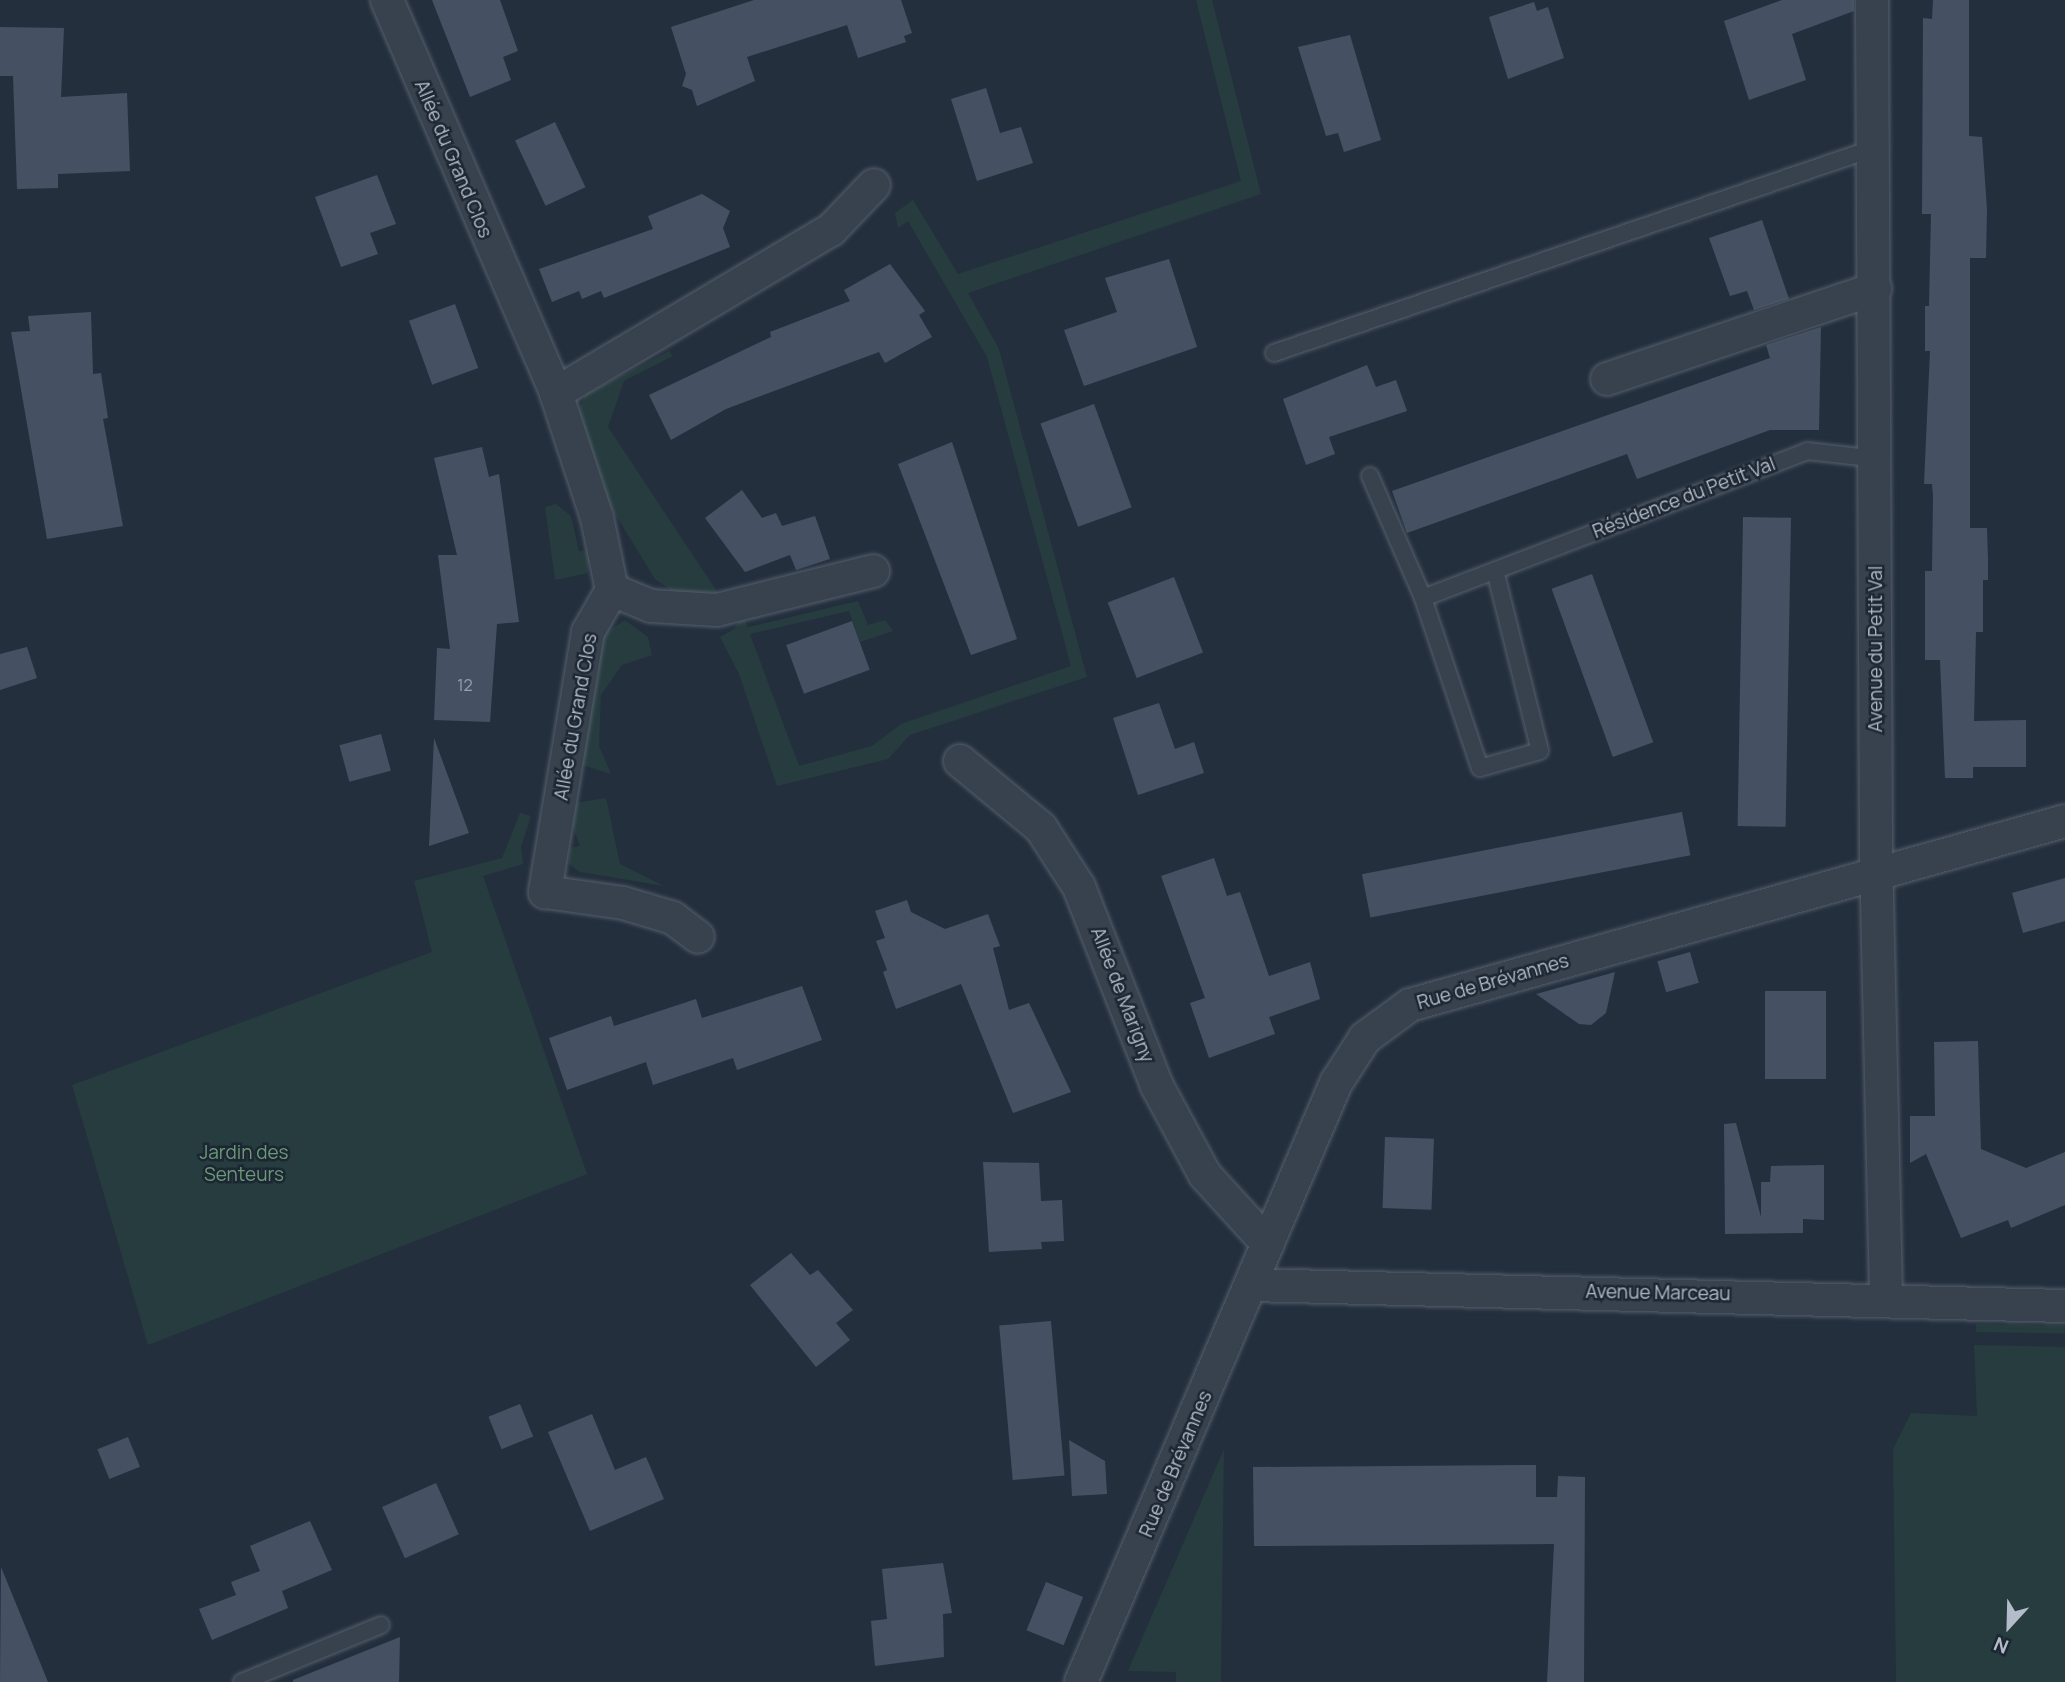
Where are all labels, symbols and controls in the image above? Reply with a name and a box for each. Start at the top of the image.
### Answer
street label: Allée du Grand Clos [409,77,497,241]
street label: Résidence du Petit Val [1589,453,1779,543]
street label: Avenue du Petit Val [1865,566,1887,732]
street label: Allée du Grand Clos [550,632,602,802]
house number: 12 [457,675,473,695]
street label: Allée de Marigny [1086,924,1158,1066]
street label: Rue de Brévannes [1415,949,1571,1015]
park label: Jardin des Senteurs [199,1142,289,1186]
street label: Avenue Marceau [1585,1280,1731,1306]
street label: Rue de Brévannes [1135,1387,1217,1541]
north arrow [1974,1591,2044,1661]
text: N [1990,1631,2012,1660]

